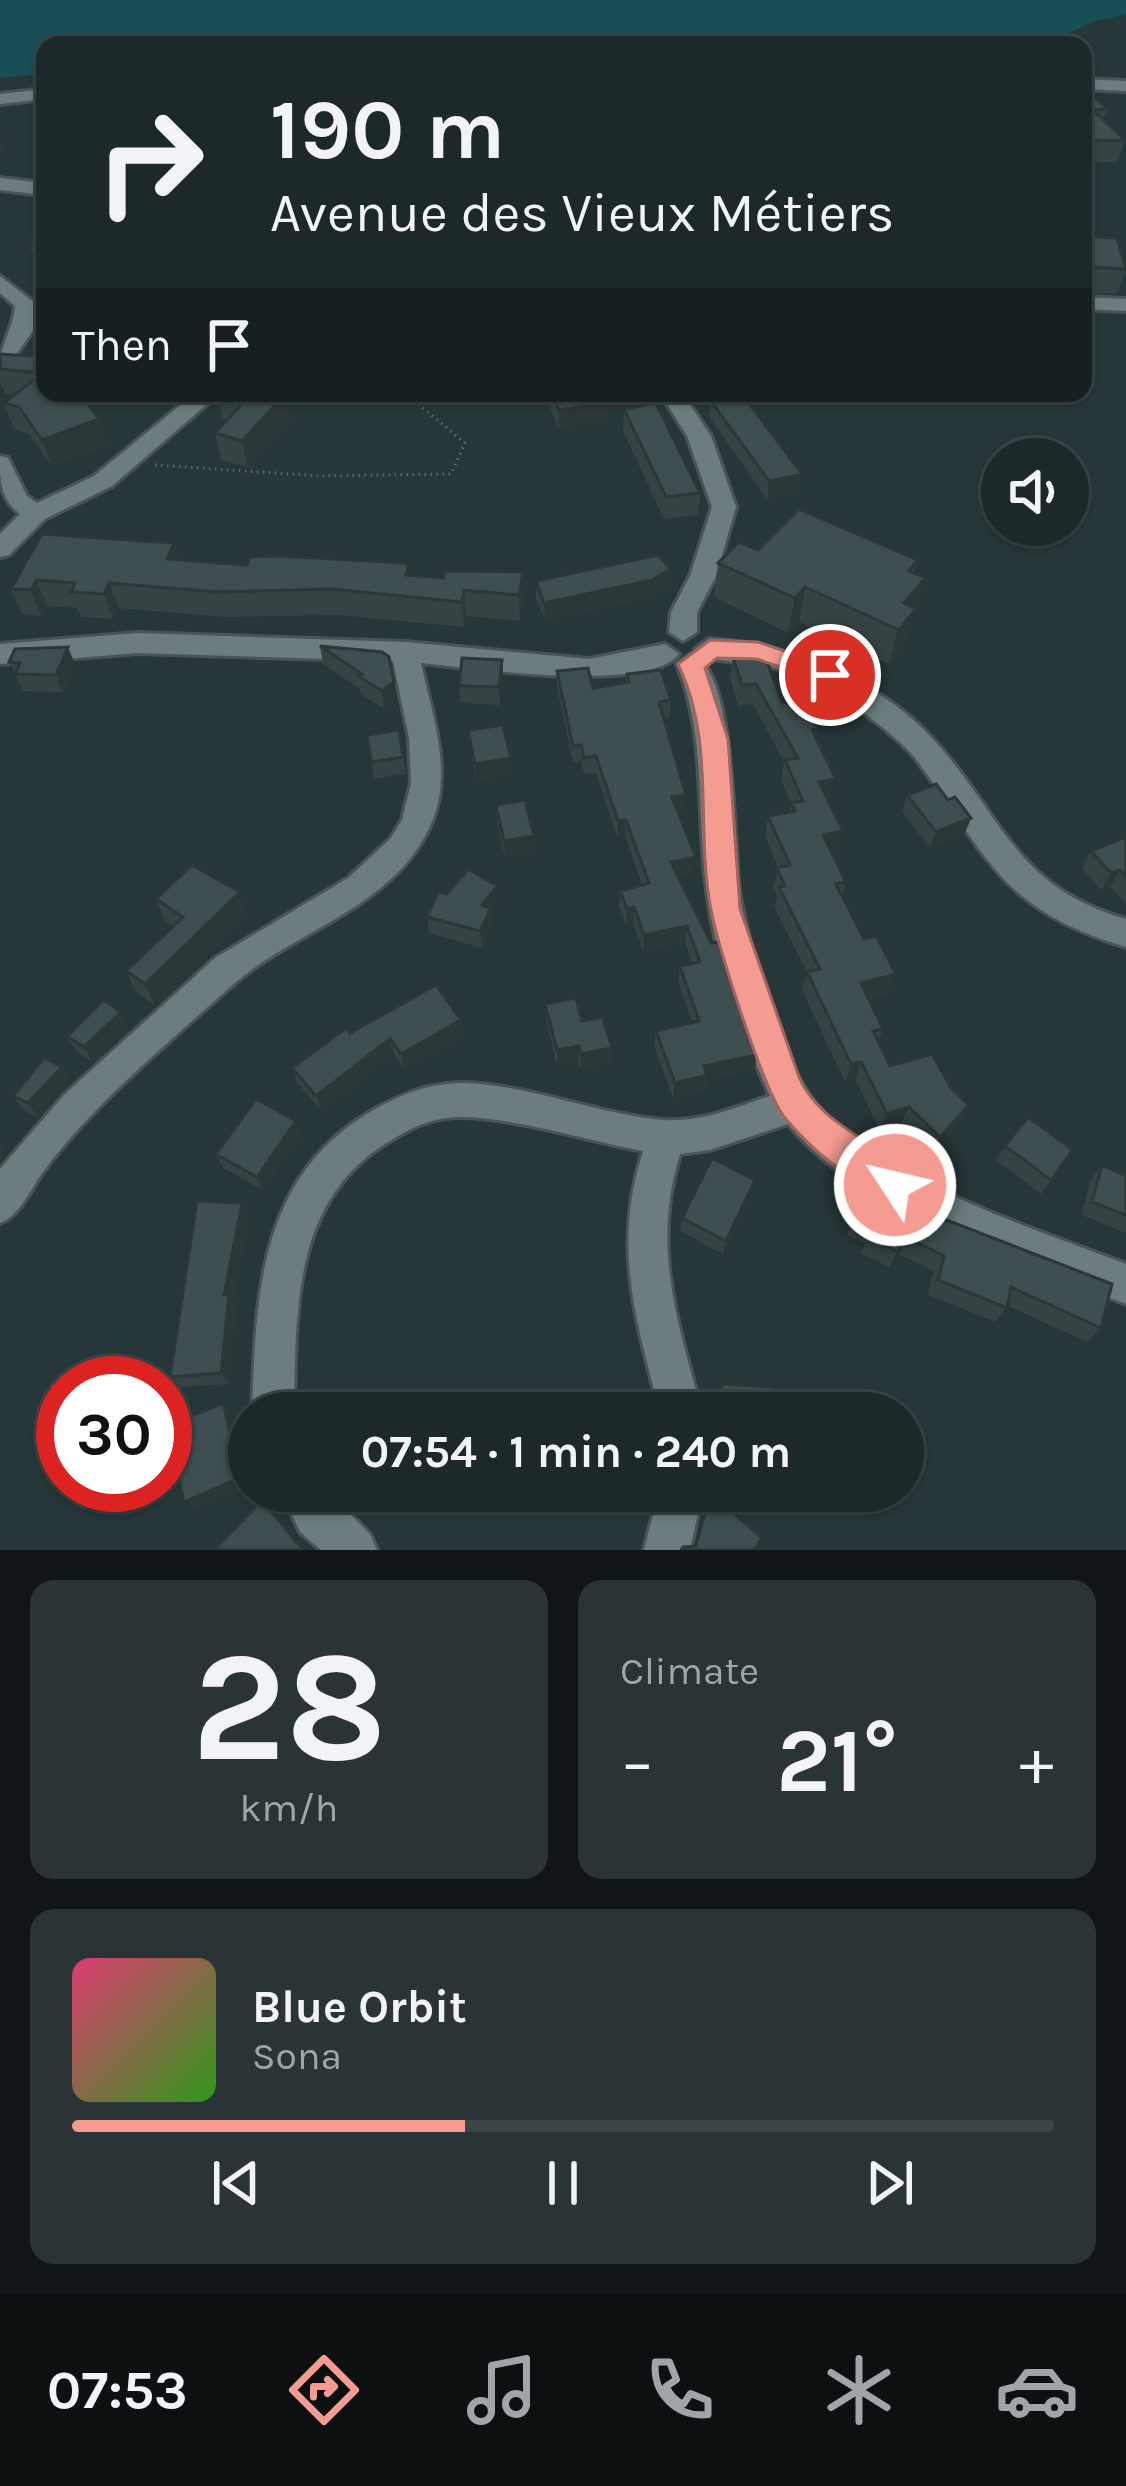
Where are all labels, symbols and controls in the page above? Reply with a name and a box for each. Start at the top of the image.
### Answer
text: 190 m [270,81,505,179]
icon: right [72,84,228,240]
text: Avenue des Vieux Métiers [270,181,894,245]
icon: arrive [196,312,262,378]
text: Then [72,319,172,371]
map controls [981,438,1089,546]
button: sound [981,438,1089,546]
pin [779,624,881,726]
icon: arrive [797,642,863,708]
position arrow [832,1122,958,1248]
speed limit sign: 30 [36,1356,192,1512]
text: 07:54 · 1 min · 240 m [361,1426,791,1478]
text: 28 [191,1616,387,1798]
text: Climate [620,1648,759,1694]
text: 21° [776,1708,898,1814]
text: − [620,1723,655,1801]
text: + [1019,1723,1054,1801]
text: km/h [240,1785,338,1831]
text: Blue Orbit [252,1981,467,2033]
text: Sona [252,2033,342,2079]
icon: previous [203,2150,269,2216]
icon: pause [530,2150,596,2216]
icon: next [857,2150,923,2216]
icon: directions [282,2348,366,2432]
icon: music [460,2348,544,2432]
icon: phone [638,2348,722,2432]
icon: climate [817,2348,901,2432]
icon: car [995,2348,1079,2432]
text: 07:53 [47,2358,188,2422]

